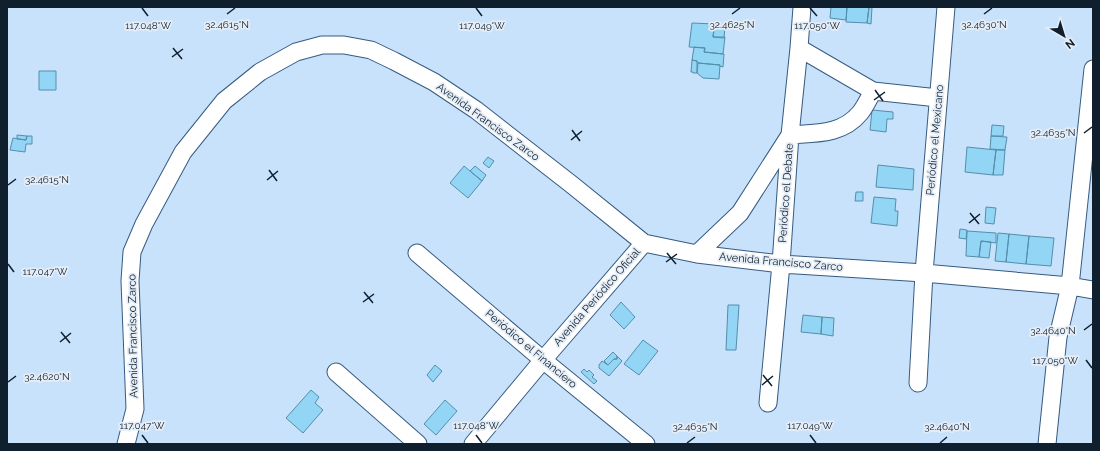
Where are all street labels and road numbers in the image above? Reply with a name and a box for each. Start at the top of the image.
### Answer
street label: Avenida Francisco Zarco [434,80,542,164]
street label: Periódico el Mexicano [924,84,946,196]
street label: Periódico el Debate [776,142,796,243]
street label: Avenida Periódico Oficial [551,245,643,349]
street label: Avenida Francisco Zarco [719,250,844,274]
street label: Avenida Francisco Zarco [125,273,141,398]
street label: Periódico el Financiero [483,307,580,391]

